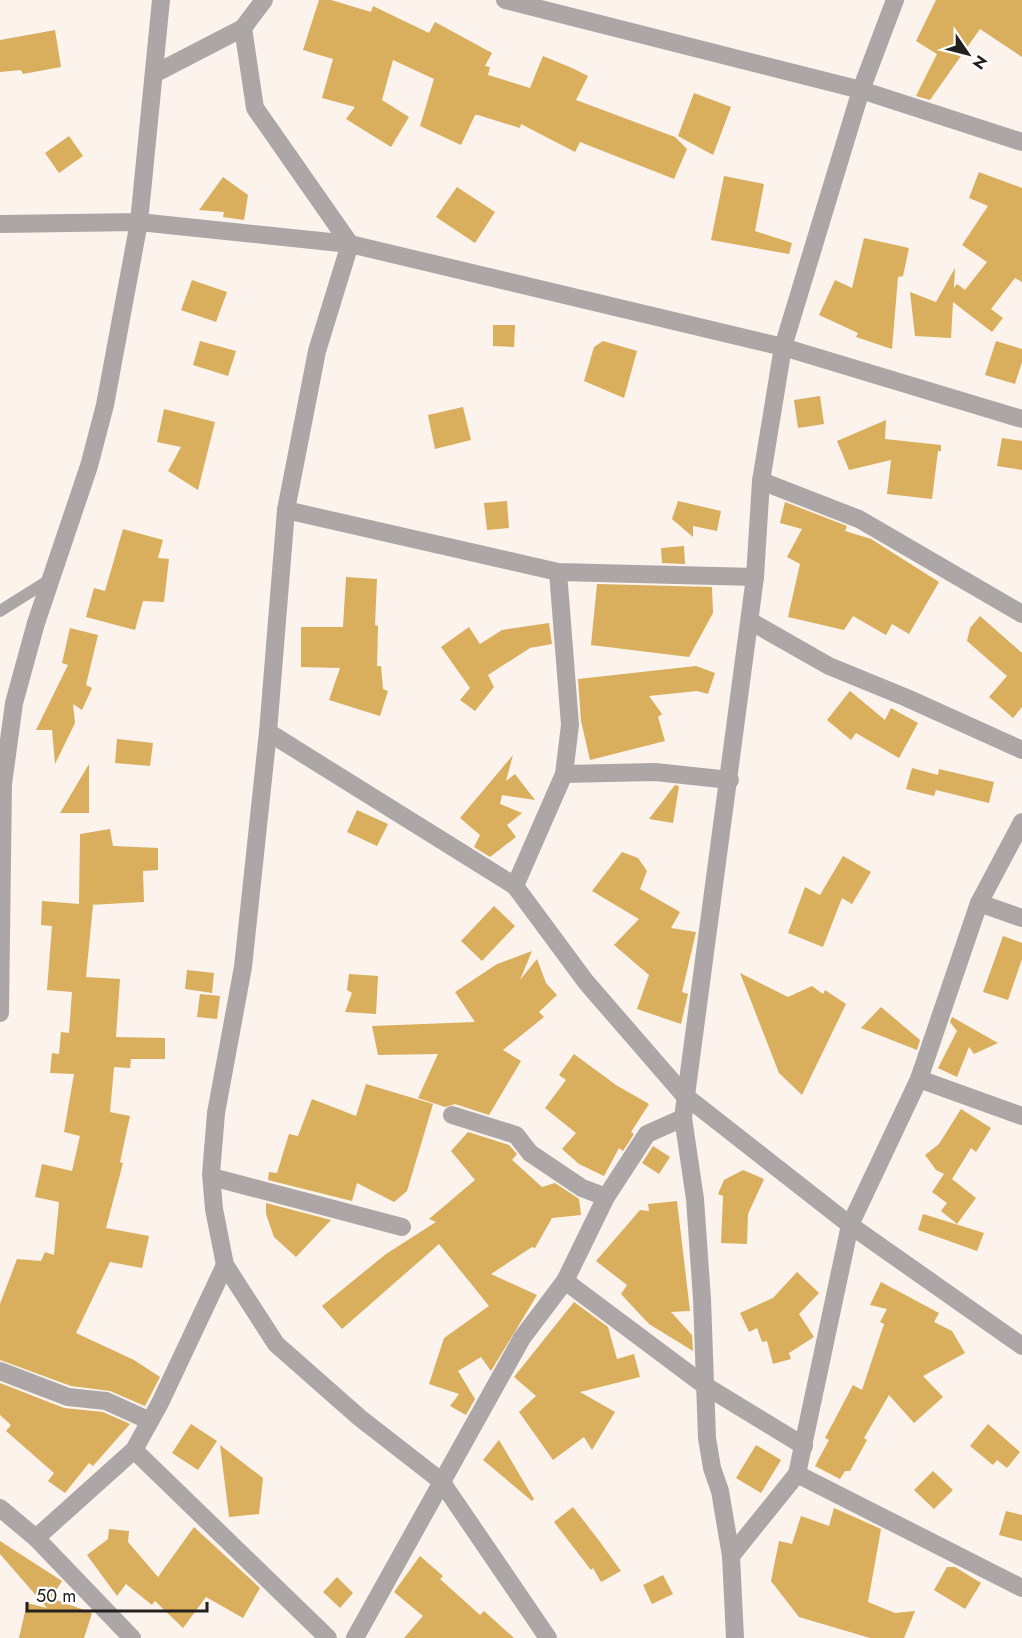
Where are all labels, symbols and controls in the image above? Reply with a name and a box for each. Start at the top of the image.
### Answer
north arrow [938,24,998,84]
text: N [967,51,993,74]
scale bar [27,1575,207,1613]
text: 50 m [36,1583,76,1609]

